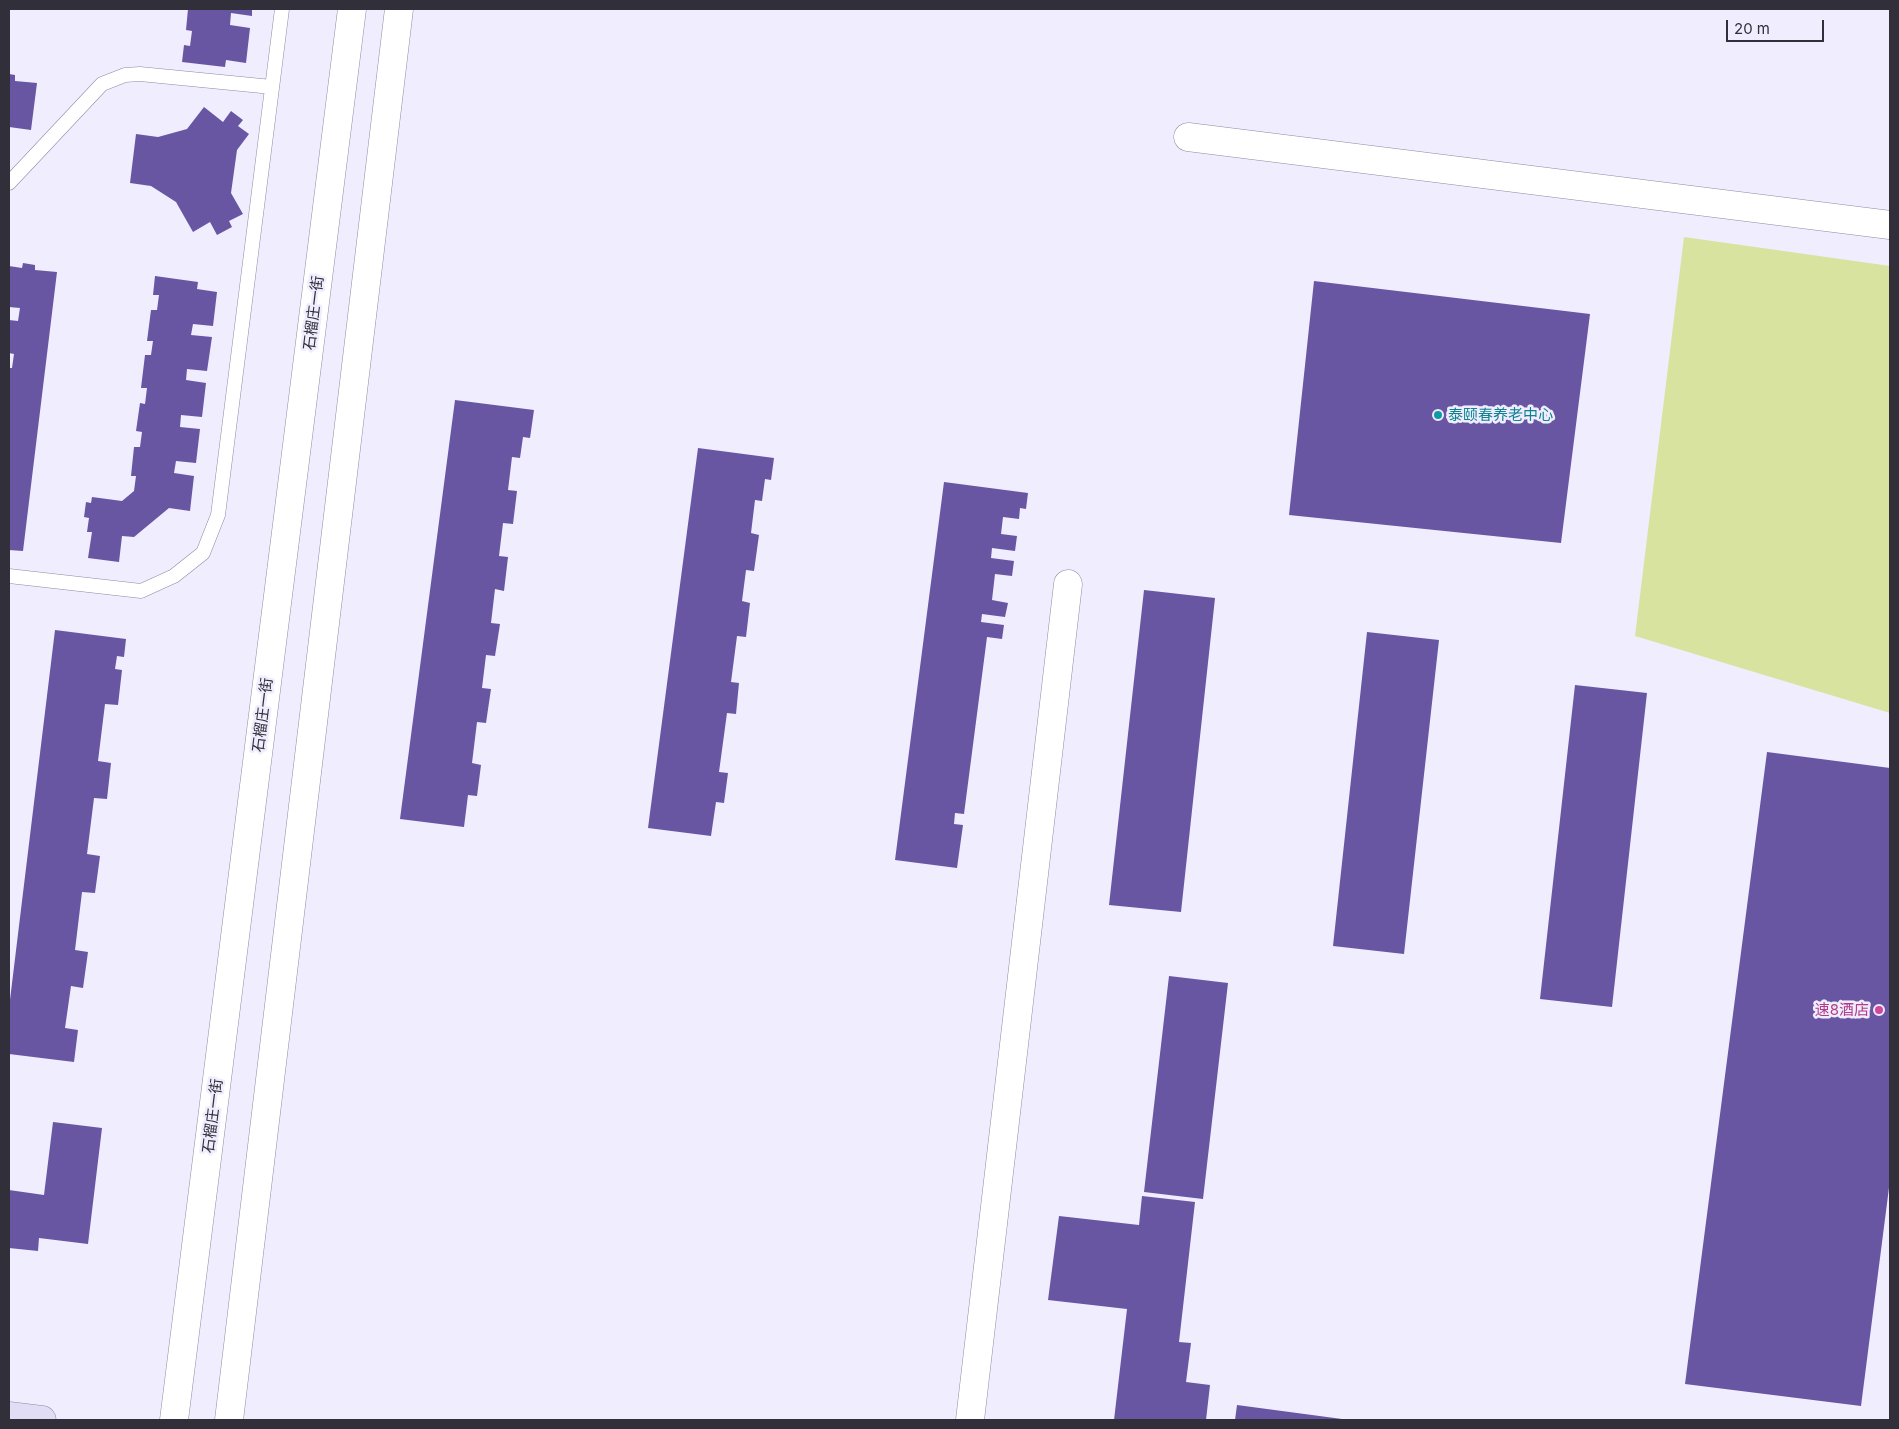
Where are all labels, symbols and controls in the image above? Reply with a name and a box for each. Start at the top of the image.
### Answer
scale bar [1729,10,1826,42]
text: 20 m [1734,19,1770,38]
street label: 石榴庄一街 [300,275,328,351]
place label: 泰颐春养老中心 [1448,406,1553,424]
marker: 泰颐春养老中心 [1432,409,1444,421]
street label: 石榴庄一街 [249,677,277,753]
place label: 速8酒店 [1815,1001,1869,1019]
marker: 速8酒店 [1873,1004,1885,1016]
street label: 石榴庄一街 [199,1078,227,1154]

